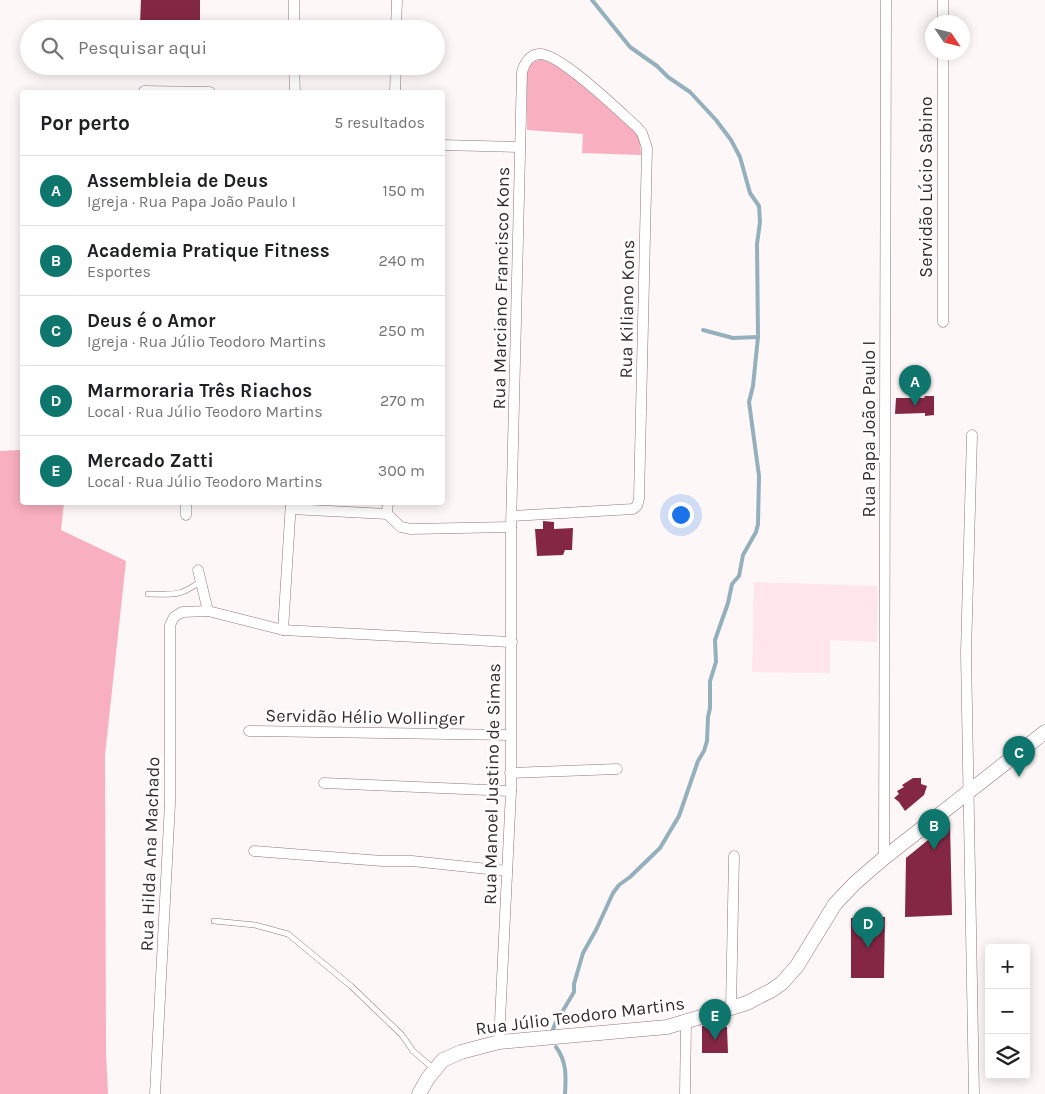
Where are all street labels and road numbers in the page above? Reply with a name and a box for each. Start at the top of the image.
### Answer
street label: Servidão Lúcio Sabino [915,96,937,278]
street label: Rua Marciano Francisco Kons [488,167,514,409]
street label: Rua Kiliano Kons [615,239,639,379]
street label: Rua Papa João Paulo I [858,341,880,517]
street label: Rua Manoel Justino de Simas [479,663,505,905]
street label: Servidão Hélio Wollinger [265,704,465,730]
street label: Rua Hilda Ana Machado [136,756,164,952]
street label: Rua Júlio Teodoro Martins [474,992,686,1040]

